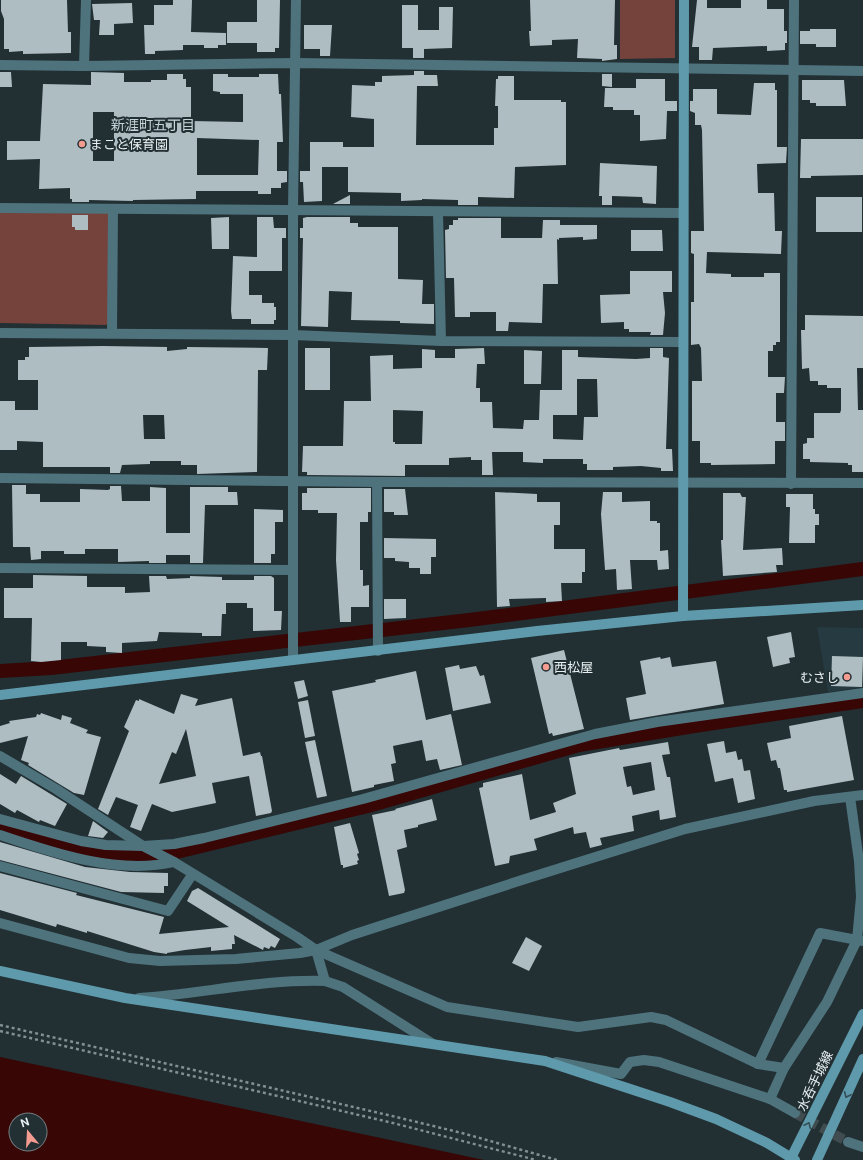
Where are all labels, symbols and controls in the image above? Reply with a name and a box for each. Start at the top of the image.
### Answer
district label: 新涯町五丁目 [111,117,195,133]
place label: まこと保育園 [90,137,168,152]
marker: まこと保育園 [77,139,87,149]
place label: 西松屋 [554,660,593,675]
marker: 西松屋 [541,662,551,672]
place label: むさし [800,670,839,685]
marker: むさし [842,672,852,682]
street label: 水呑手城線 [794,1048,836,1114]
one-way arrow [844,1090,852,1098]
north arrow [8,1112,48,1152]
text: N [19,1115,31,1130]
one-way arrow [803,1122,811,1129]

